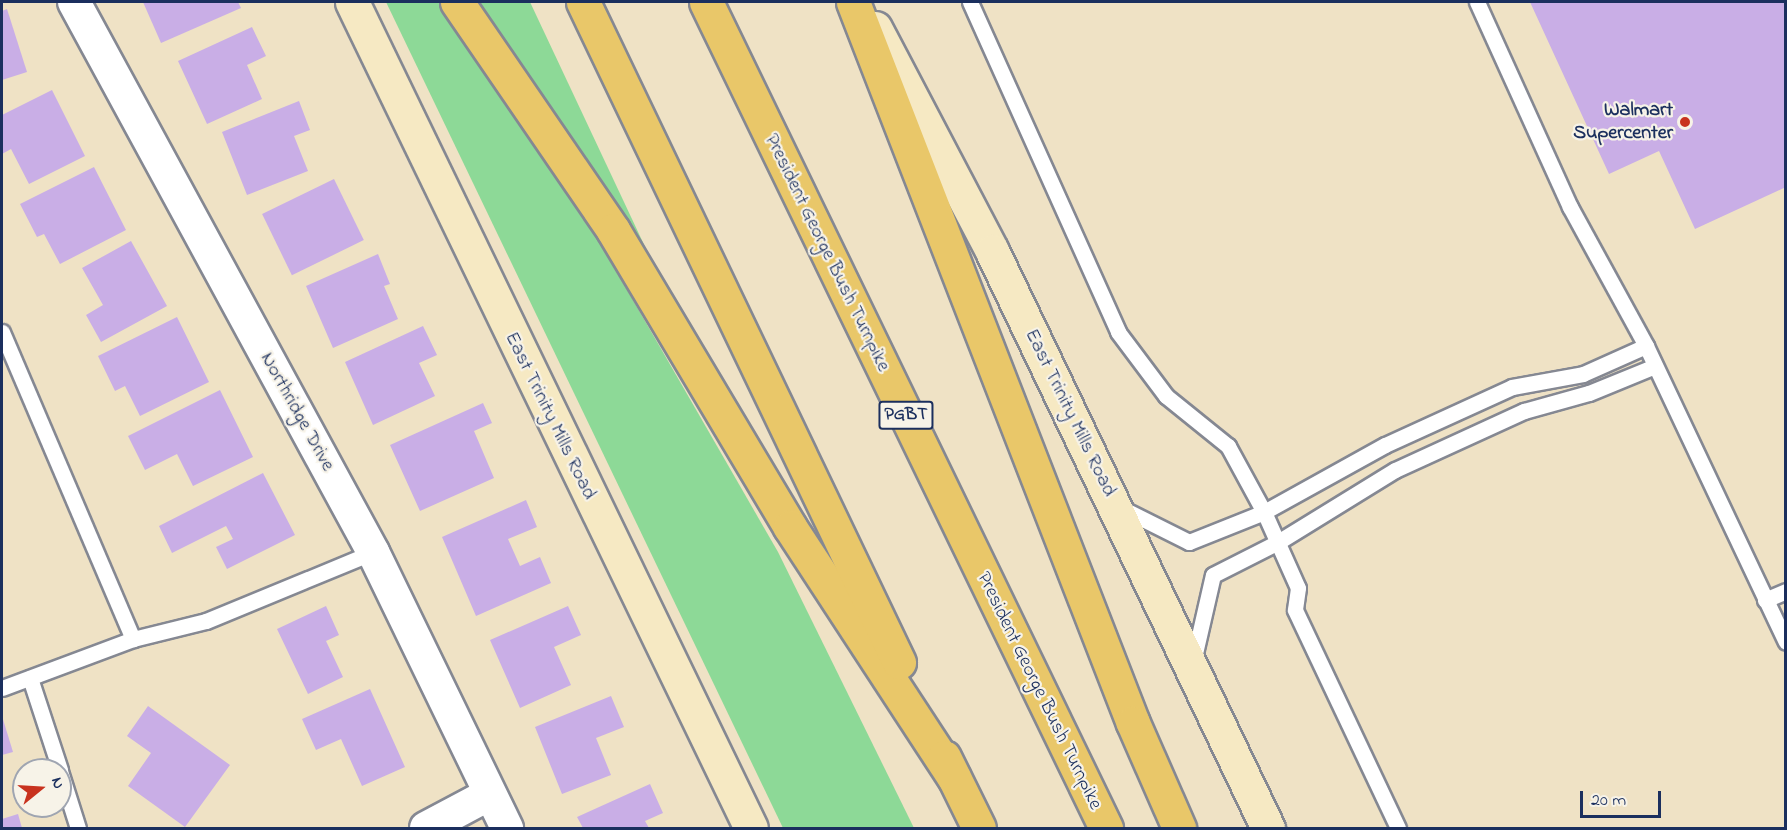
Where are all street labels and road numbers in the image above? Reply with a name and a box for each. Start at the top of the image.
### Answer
street label: President George Bush Turnpike [759,130,895,376]
street label: East Trinity Mills Road [1019,325,1121,501]
street label: East Trinity Mills Road [499,328,601,504]
street label: Northridge Drive [254,348,340,476]
road number: PGBT [878,400,934,430]
street label: President George Bush Turnpike [971,568,1107,814]

